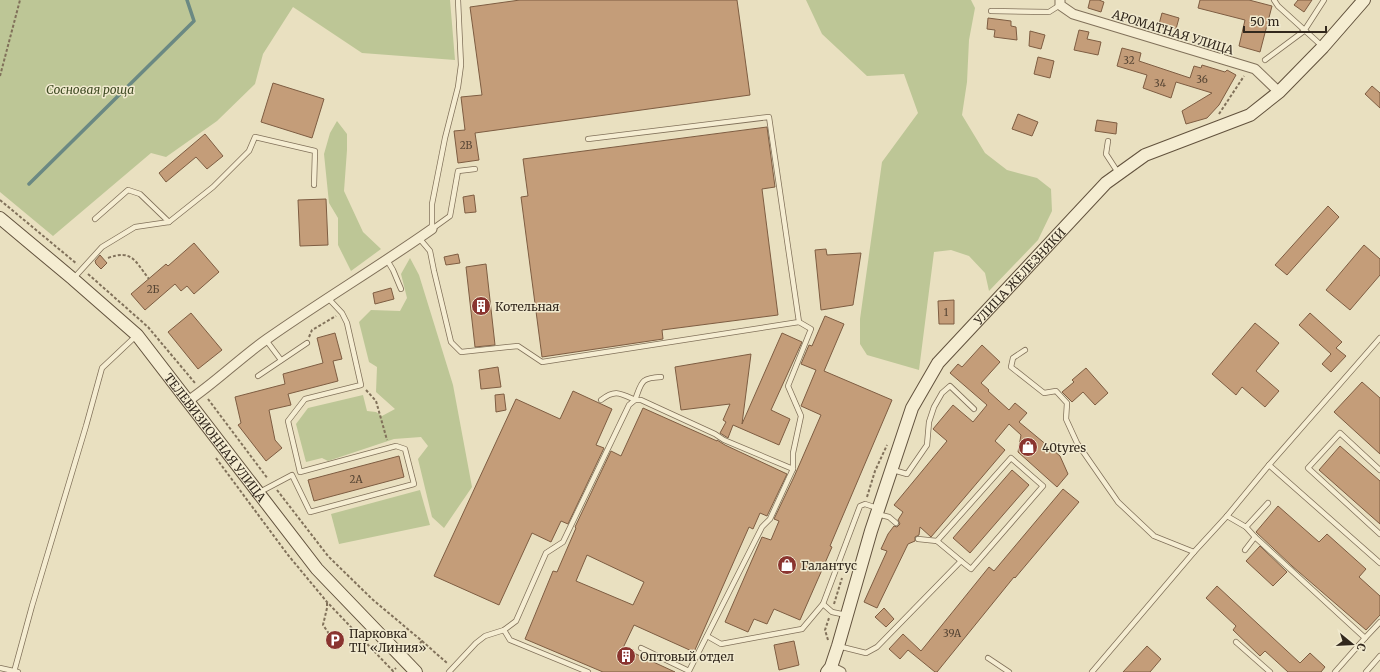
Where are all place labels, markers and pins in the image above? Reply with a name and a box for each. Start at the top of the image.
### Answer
building icon: Котельная [470,295,492,317]
place label: Котельная [495,299,559,314]
shop icon: 40tyres [1017,436,1039,458]
place label: 40tyres [1042,440,1086,455]
shop icon: Галантус [776,554,798,576]
place label: Галантус [801,558,857,573]
place label: Парковка ТЦ «Линия» [349,626,427,655]
parking icon: Парковка ТЦ «Линия» [324,629,346,651]
building icon: Оптовый отдел [615,645,637,667]
place label: Оптовый отдел [640,649,734,664]

